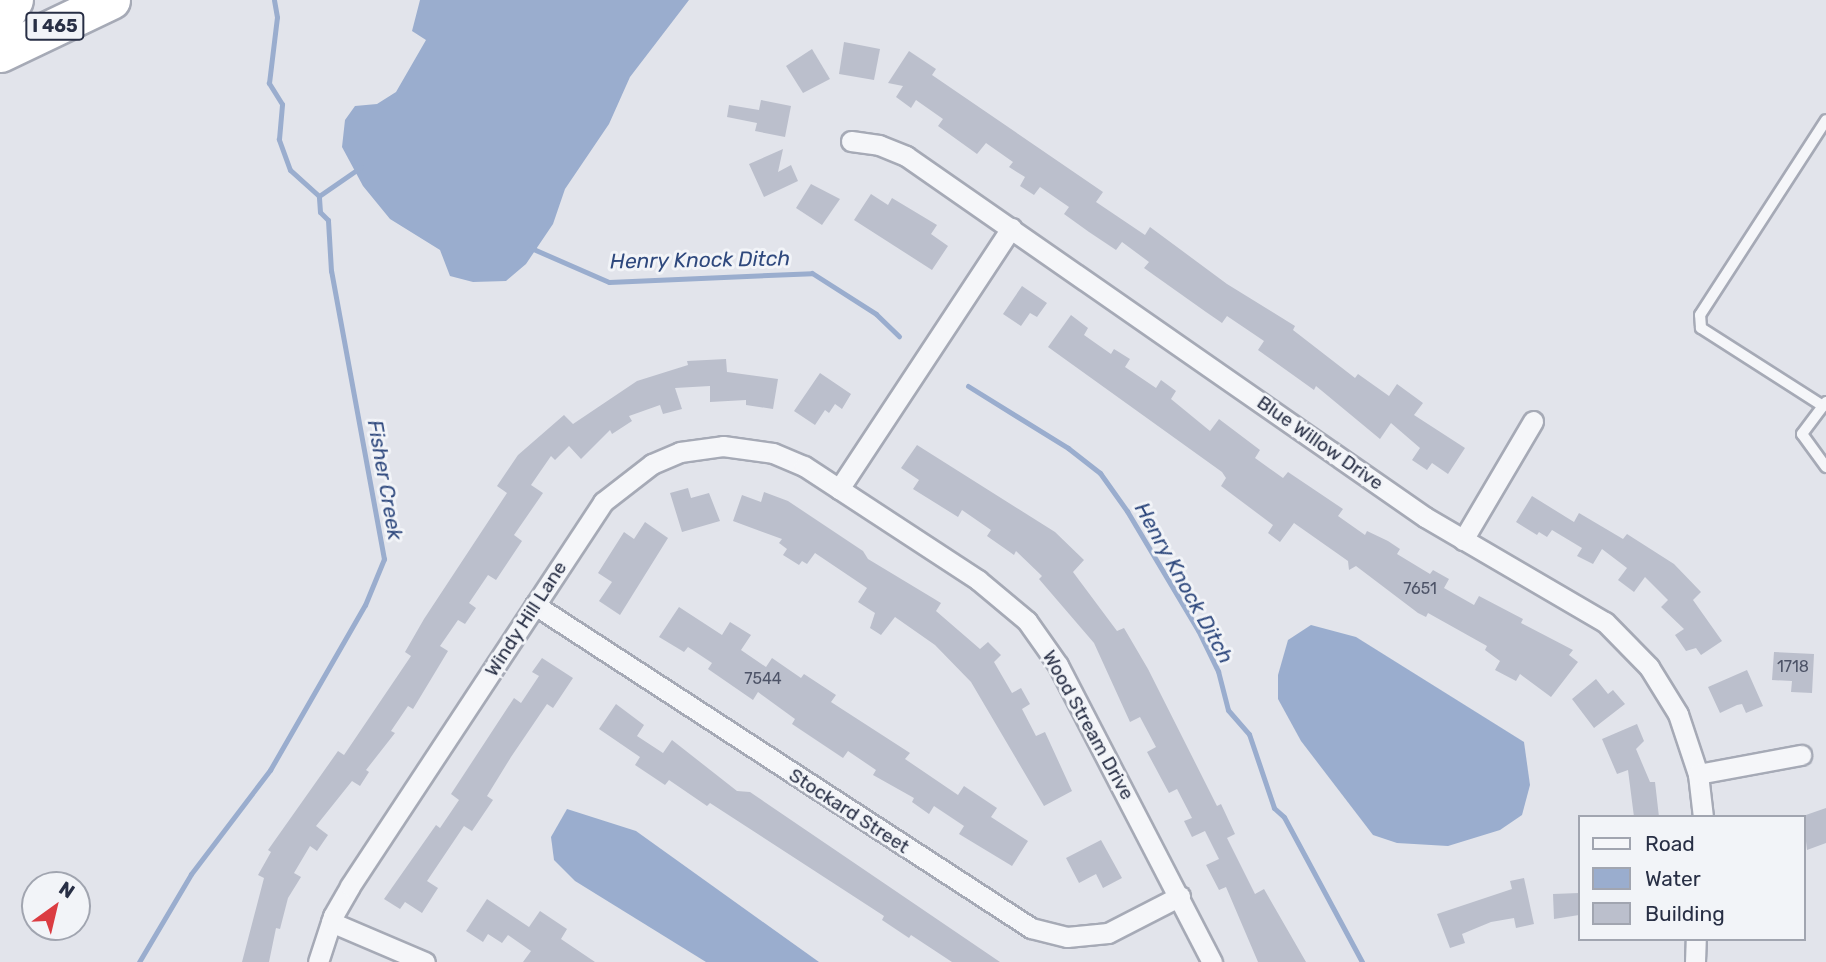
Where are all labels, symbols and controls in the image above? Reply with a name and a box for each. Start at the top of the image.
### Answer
road number: I 465 [25,12,85,41]
water label: Henry Knock Ditch [609,246,791,274]
street label: Blue Willow Drive [1252,391,1388,495]
water label: Fisher Creek [362,418,408,542]
water label: Henry Knock Ditch [1129,498,1239,668]
street label: Windy Hill Lane [480,557,572,681]
house number: 7651 [1403,579,1437,599]
street label: Wood Stream Drive [1037,646,1139,804]
house number: 1718 [1777,657,1809,677]
house number: 7544 [744,669,782,689]
street label: Stockard Street [785,764,913,858]
legend [1577,815,1805,941]
text: Road [1645,831,1695,856]
text: Water [1645,866,1701,891]
north arrow [21,871,91,941]
text: N [55,876,79,903]
text: Building [1645,901,1725,926]

